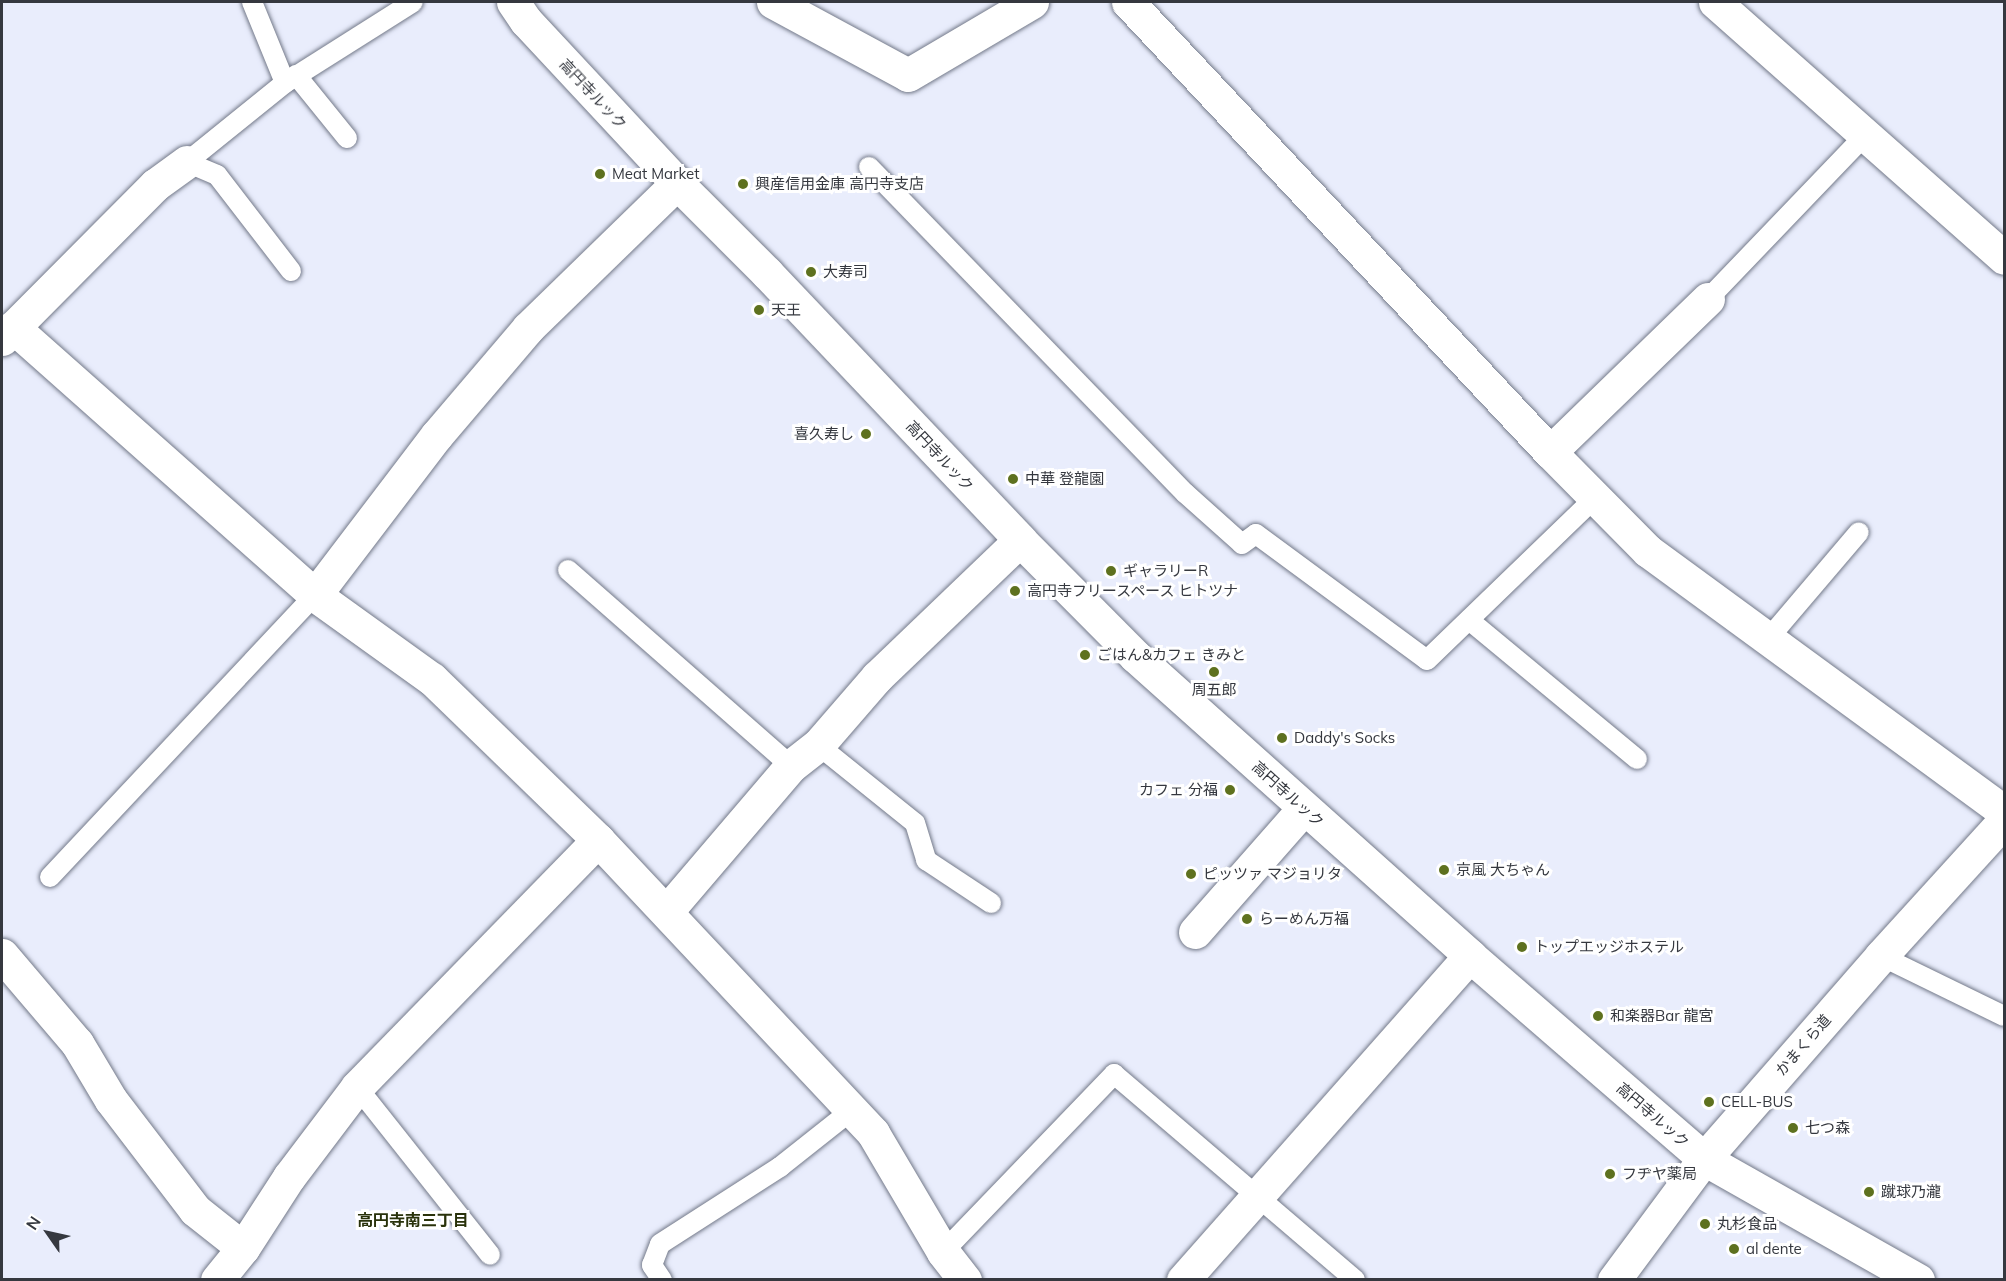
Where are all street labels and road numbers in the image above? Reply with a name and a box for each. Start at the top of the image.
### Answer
street label: 高円寺ルック [556,55,630,133]
street label: 高円寺ルック [903,417,977,495]
street label: 高円寺ルック [1249,757,1327,831]
street label: かまくら道 [1772,1011,1834,1079]
street label: 高円寺ルック [1613,1079,1693,1151]

